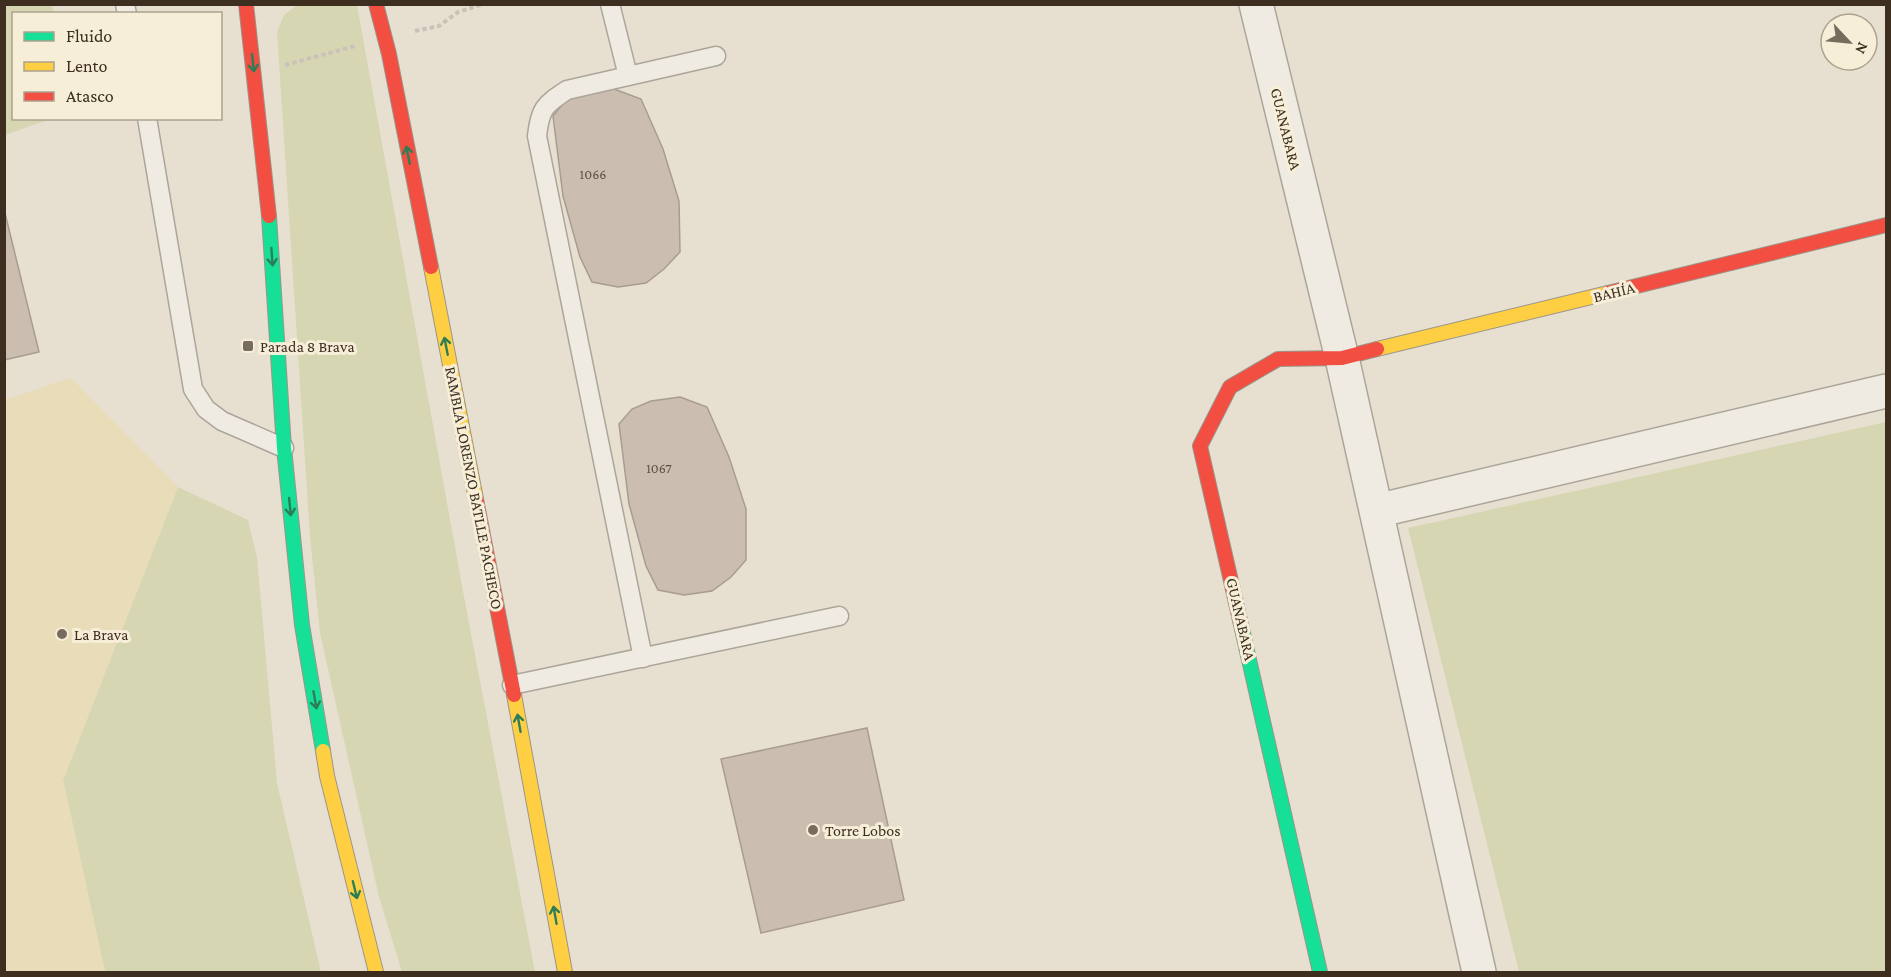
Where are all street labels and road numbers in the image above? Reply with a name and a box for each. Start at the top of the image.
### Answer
street label: GUANABARA [1268,86,1305,173]
street label: BAHÍA [1591,278,1637,305]
street label: RAMBLA LORENZO BATLLE PACHECO [442,365,506,611]
street label: GUANABARA [1223,576,1259,663]

